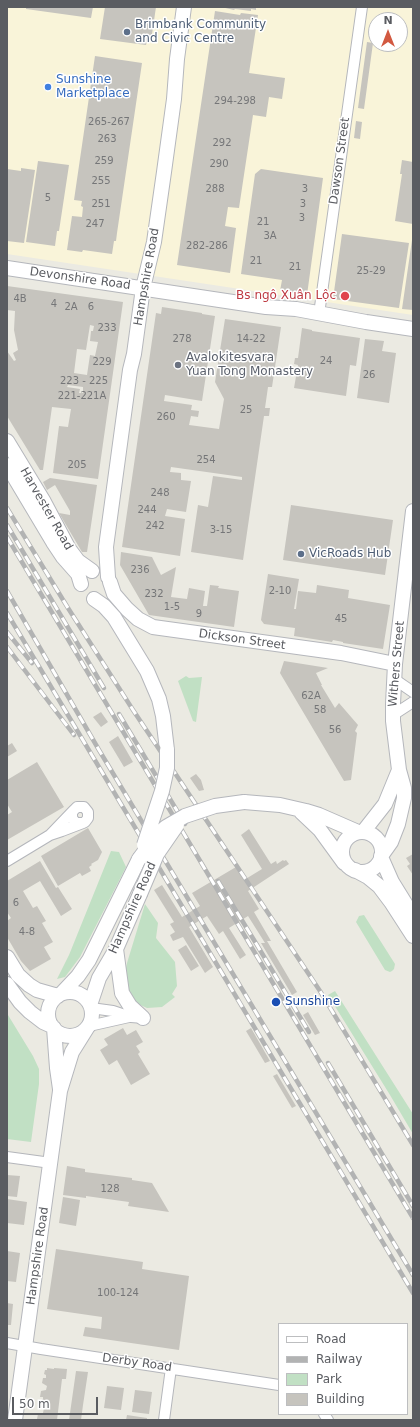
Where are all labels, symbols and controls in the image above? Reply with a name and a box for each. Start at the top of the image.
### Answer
north arrow [368,12,408,52]
text: N [383,14,393,27]
place label: Brimbank Community and Civic Centre [135,18,266,46]
marker: Brimbank Community and Civic Centre [122,27,132,37]
place label: Sunshine Marketplace [56,73,130,101]
marker: Sunshine Marketplace [43,82,53,92]
house number: 294-298 [214,95,256,107]
house number: 265-267 [88,116,130,128]
street label: Dawson Street [327,116,353,206]
house number: 263 [97,133,117,145]
house number: 292 [212,137,232,149]
house number: 259 [94,155,114,167]
house number: 290 [209,158,229,170]
house number: 255 [91,175,111,187]
house number: 288 [205,183,225,195]
house number: 3 [302,183,308,195]
house number: 5 [45,192,51,204]
house number: 251 [91,198,111,210]
house number: 3 [300,198,306,210]
house number: 3 [299,212,305,224]
house number: 21 [257,216,269,228]
house number: 247 [85,218,105,230]
street label: Hampshire Road [131,227,163,327]
house number: 3A [263,230,277,242]
house number: 282-286 [186,240,228,252]
house number: 21 [250,255,262,267]
house number: 21 [289,261,301,273]
street label: Devonshire Road [29,265,131,293]
house number: 25-29 [356,265,386,277]
place label: Bs ngô Xuân Lộc [236,289,336,303]
marker: Bs ngô Xuân Lộc [339,290,351,302]
house number: 4B [13,293,27,305]
house number: 4 [51,298,57,310]
house number: 2A [64,301,78,313]
house number: 6 [88,301,94,313]
house number: 233 [97,322,117,334]
house number: 278 [172,333,192,345]
house number: 14-22 [236,333,266,345]
place label: Avalokitesvara Yuan Tong Monastery [186,351,313,379]
house number: 24 [320,355,332,367]
house number: 229 [92,356,112,368]
marker: Avalokitesvara Yuan Tong Monastery [173,360,183,370]
house number: 26 [363,369,375,381]
house number: 223 - 225 [60,375,108,387]
house number: 221-221A [58,390,106,402]
house number: 25 [240,404,252,416]
house number: 260 [156,411,176,423]
house number: 254 [196,454,216,466]
house number: 205 [67,459,87,471]
street label: Harvester Road [17,465,75,553]
house number: 248 [150,487,170,499]
house number: 244 [137,504,157,516]
house number: 242 [145,520,165,532]
house number: 3-15 [210,524,232,536]
place label: VicRoads Hub [309,547,391,561]
marker: VicRoads Hub [296,549,306,559]
house number: 236 [130,564,150,576]
house number: 2-10 [269,585,291,597]
house number: 232 [144,588,164,600]
house number: 1-5 [164,601,180,613]
house number: 9 [196,608,202,620]
house number: 45 [335,613,347,625]
street label: Withers Street [386,620,408,708]
street label: Dickson Street [198,627,286,653]
house number: 62A [301,690,321,702]
house number: 58 [314,704,326,716]
house number: 56 [329,724,341,736]
street label: Hampshire Road [106,860,160,956]
house number: 6 [13,897,19,909]
house number: 4-8 [19,926,35,938]
place label: Sunshine [285,995,340,1009]
marker: Sunshine [270,996,282,1008]
house number: 128 [100,1183,120,1195]
street label: Hampshire Road [24,1206,52,1306]
house number: 100-124 [97,1287,139,1299]
legend [278,1323,408,1415]
text: Road [316,1332,346,1346]
street label: Derby Road [101,1351,173,1375]
text: Railway [316,1352,362,1366]
text: Park [316,1372,342,1386]
scale bar [14,1389,100,1415]
text: Building [316,1392,365,1406]
text: 50 m [19,1397,50,1411]

